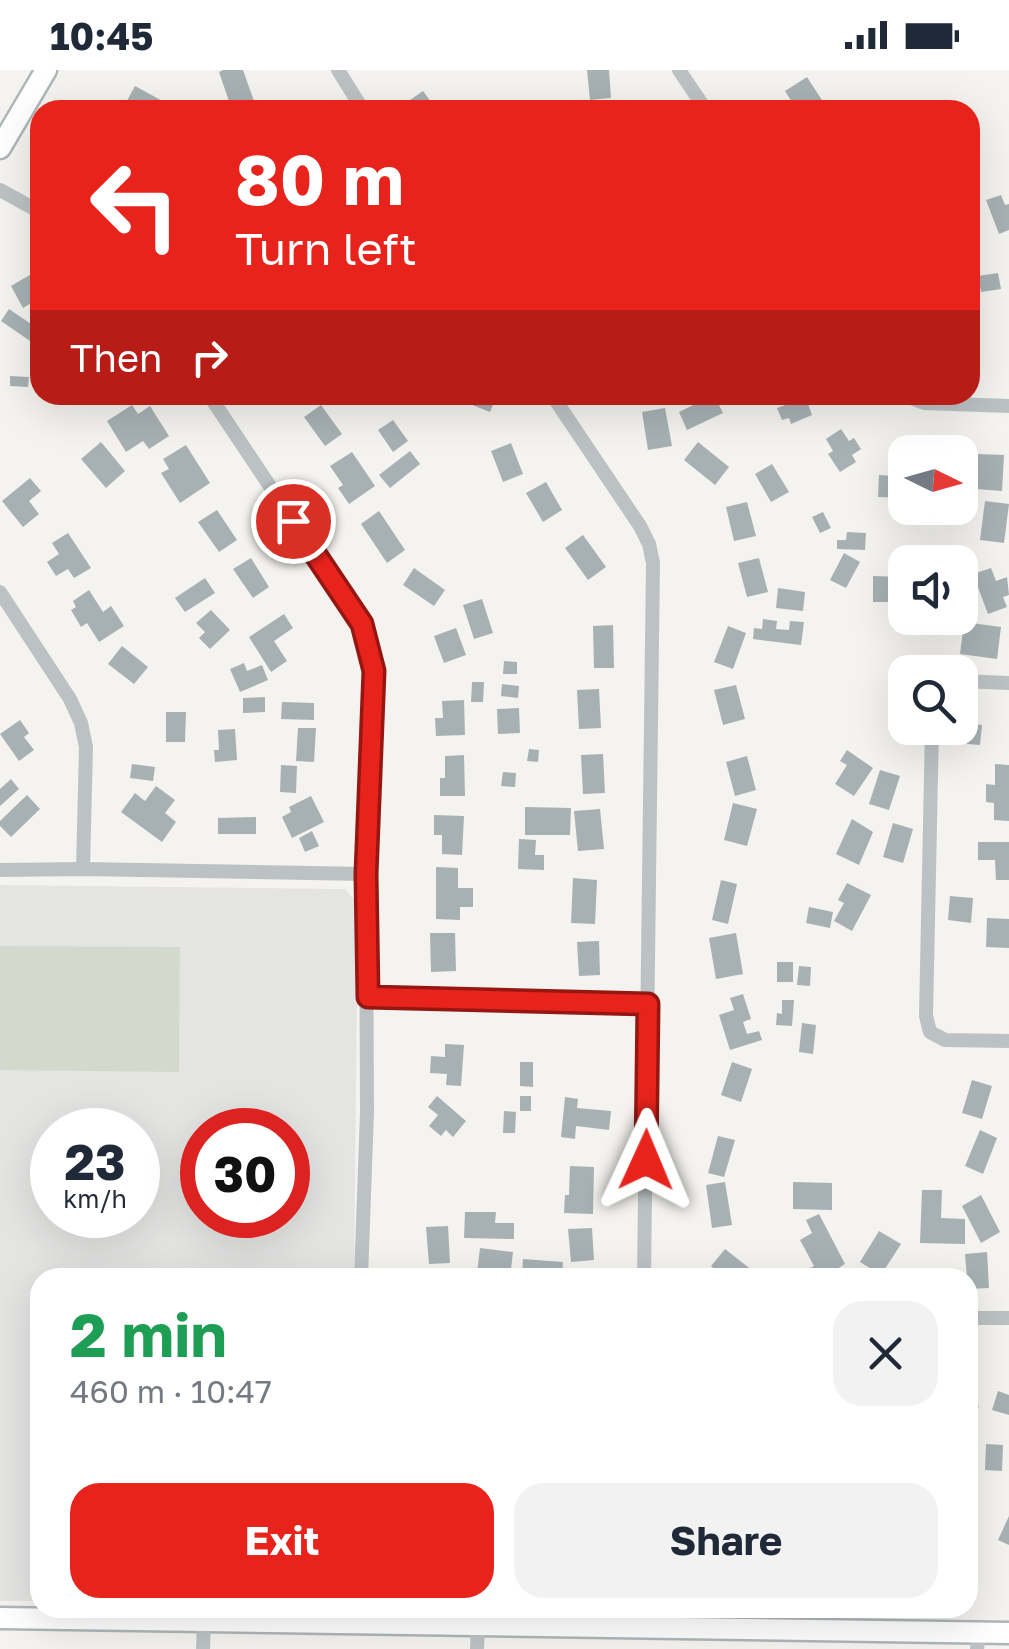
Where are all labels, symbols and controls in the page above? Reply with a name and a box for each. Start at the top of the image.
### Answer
text: 10:45 [50,13,153,58]
text: 80 m [235,136,404,220]
icon: left [70,140,200,270]
text: Turn left [235,221,417,275]
icon: right [182,330,237,385]
text: Then [70,335,162,380]
north arrow [888,435,978,525]
map controls [888,435,978,745]
pin [251,479,336,564]
icon: arrive [266,494,321,549]
button: sound [888,545,978,635]
button: search [888,655,978,745]
speed limit sign: 30 [180,1108,310,1238]
position arrow [594,1108,698,1212]
text: 23 [64,1131,125,1191]
text: km/h [63,1183,127,1214]
text: 2 min [70,1298,227,1370]
button: close [833,1301,938,1406]
text: 460 m · 10:47 [70,1372,272,1410]
button: Exit [70,1483,494,1598]
button: Share [514,1483,938,1598]

